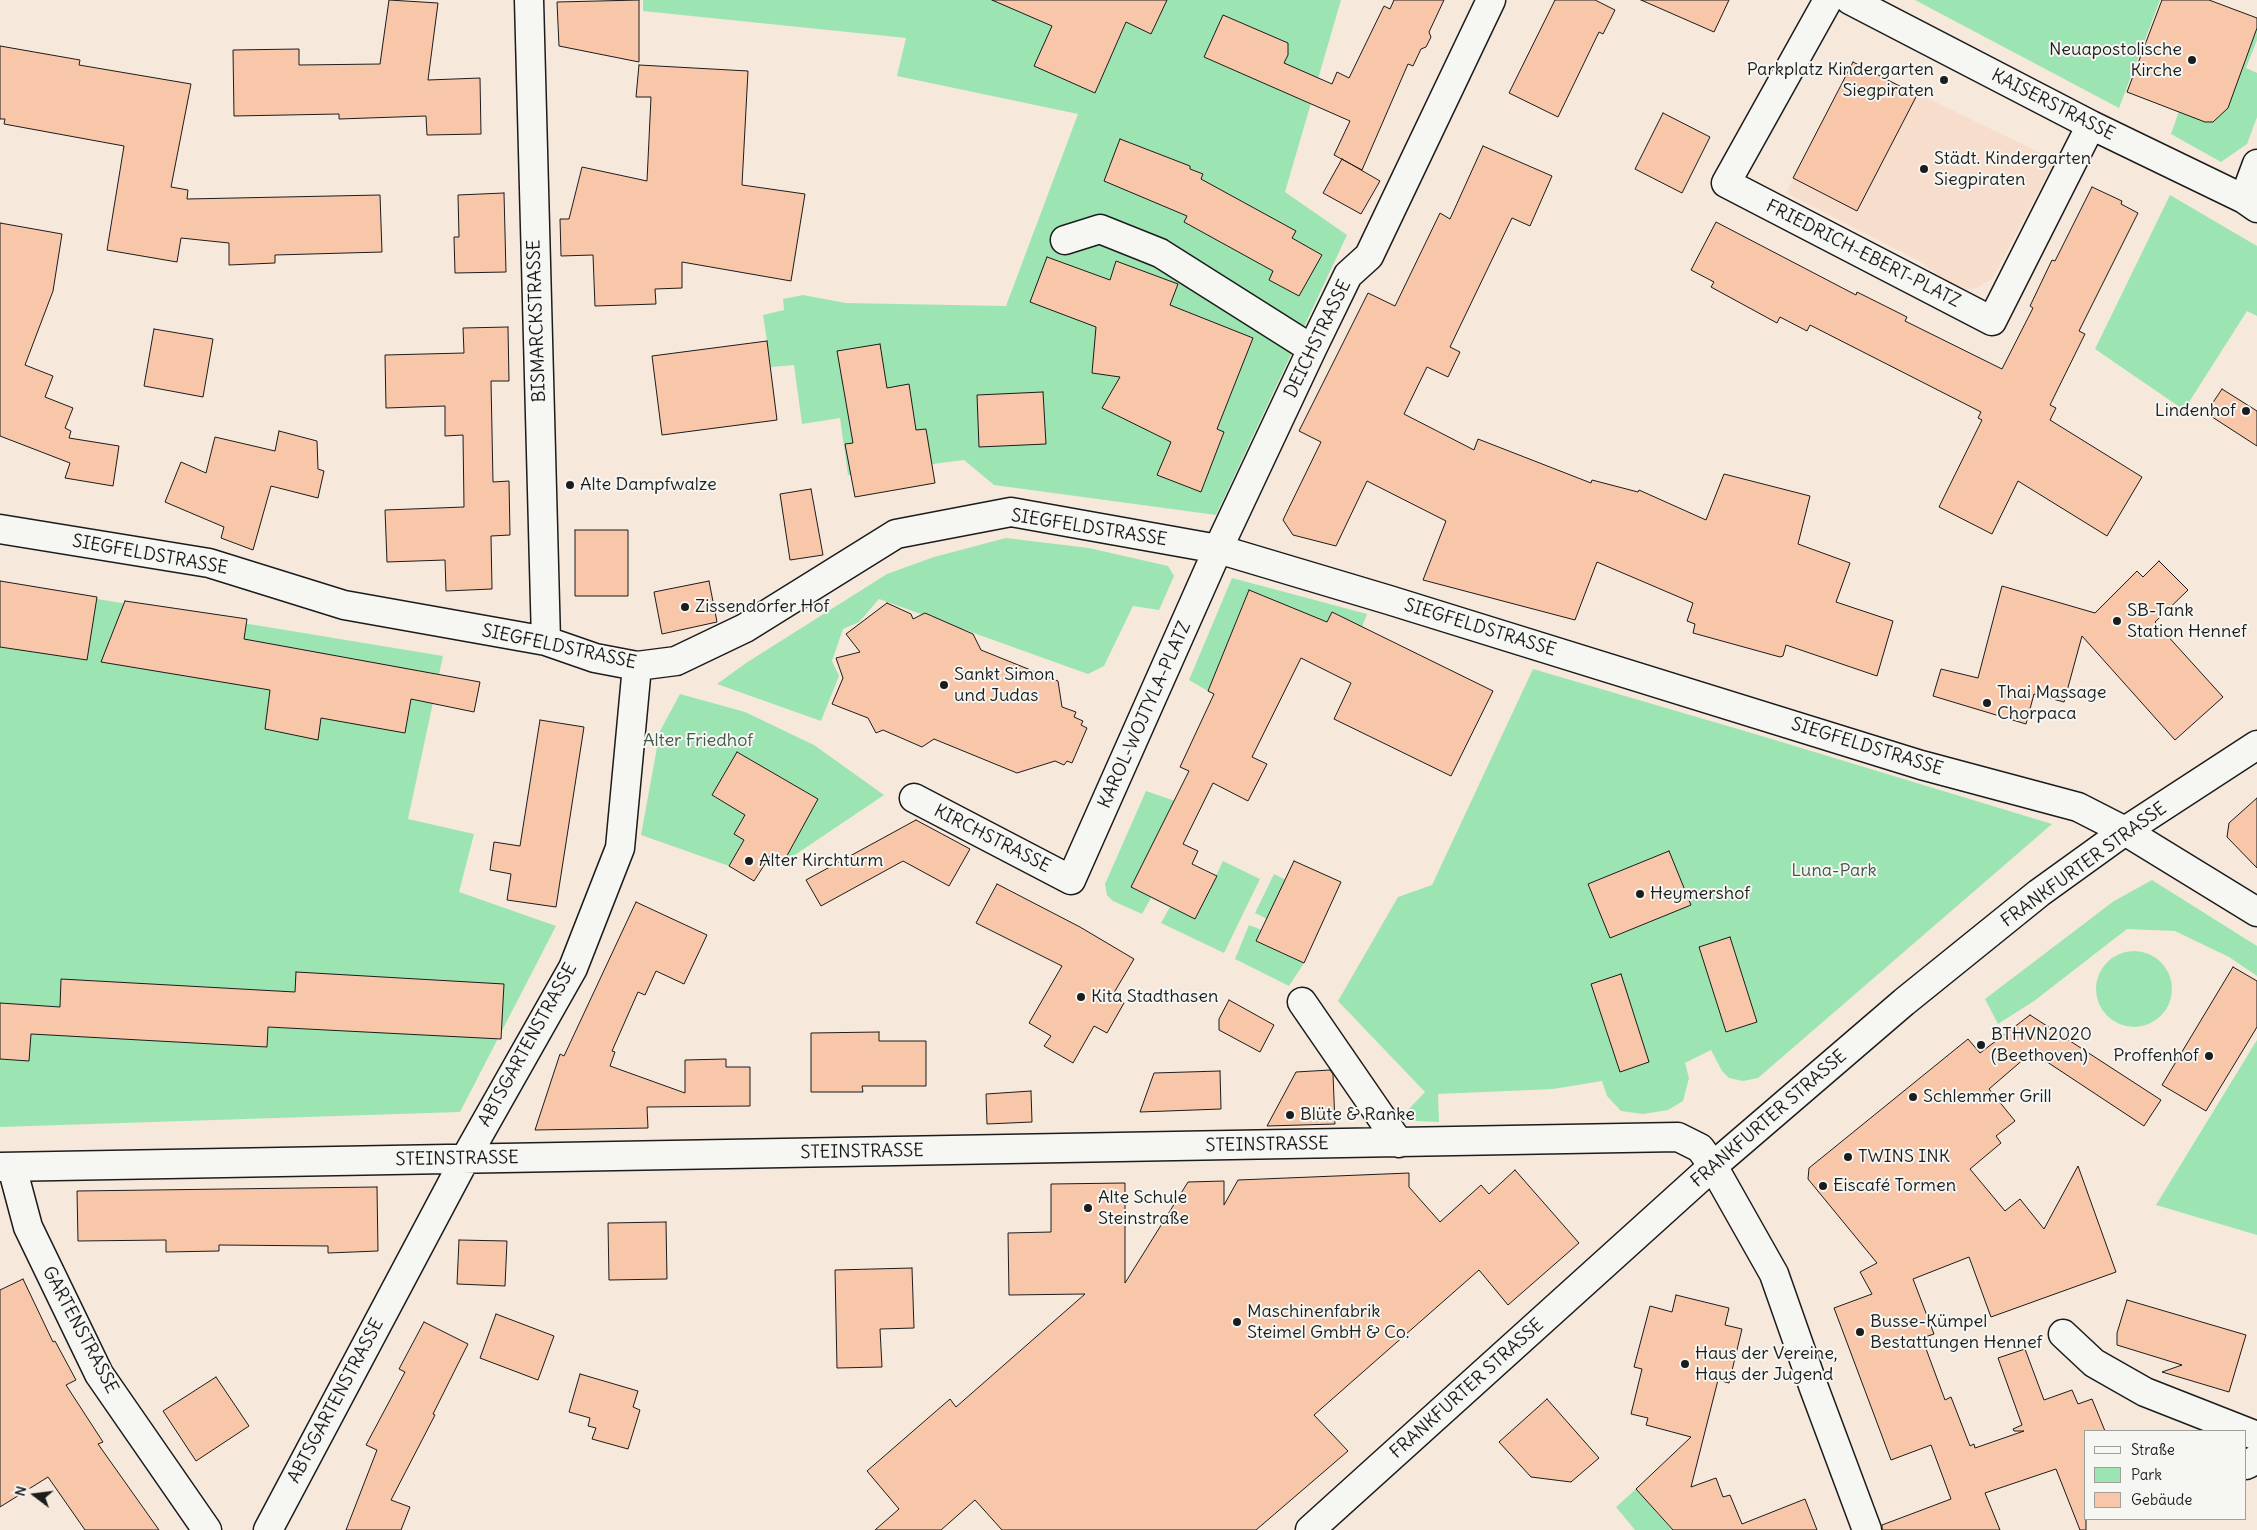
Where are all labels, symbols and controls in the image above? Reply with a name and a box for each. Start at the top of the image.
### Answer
place label: Neuapostolische Kirche [2049,39,2182,82]
marker: Neuapostolische Kirche [2186,54,2198,66]
place label: Parkplatz Kindergarten Siegpiraten [1747,59,1934,102]
street label: KAISERSTRASSE [1988,65,2118,145]
marker: Parkplatz Kindergarten Siegpiraten [1938,74,1950,86]
place label: Städt. Kindergarten Siegpiraten [1934,148,2091,190]
marker: Städt. Kindergarten Siegpiraten [1918,163,1930,175]
street label: FRIEDRICH-EBERT-PLATZ [1762,195,1964,313]
street label: BISMARCKSTRASSE [523,239,551,403]
street label: DEICHSTRASSE [1280,277,1356,401]
place label: Lindenhof [2155,400,2236,422]
marker: Lindenhof [2240,405,2252,417]
place label: Alte Dampfwalze [580,474,717,496]
marker: Alte Dampfwalze [564,479,576,491]
street label: SIEGFELDSTRASSE [1010,505,1168,551]
street label: SIEGFELDSTRASSE [71,531,229,579]
street label: SIEGFELDSTRASSE [1402,595,1558,661]
place label: Zissendorfer Hof [695,596,829,618]
place label: SB-Tank Station Hennef [2127,600,2247,642]
marker: Zissendorfer Hof [679,601,691,613]
marker: SB-Tank Station Hennef [2111,615,2123,627]
street label: KAROL-WOJTYLA-PLATZ [1094,618,1196,812]
street label: SIEGFELDSTRASSE [480,620,638,674]
place label: Sankt Simon und Judas [954,664,1055,706]
marker: Sankt Simon und Judas [938,679,950,691]
place label: Thai Massage Chorpaca [1997,682,2106,724]
marker: Thai Massage Chorpaca [1981,697,1993,709]
street label: SIEGFELDSTRASSE [1789,714,1945,780]
park label: Alter Friedhof [643,730,753,752]
street label: FRANKFURTER STRASSE [1997,798,2171,932]
street label: KIRCHSTRASSE [930,800,1054,878]
place label: Alter Kirchturm [759,850,883,872]
marker: Alter Kirchturm [743,855,755,867]
park label: Luna-Park [1791,860,1877,882]
place label: Heymershof [1650,883,1750,905]
marker: Heymershof [1634,888,1646,900]
street label: ABTSGARTENSTRASSE [474,960,582,1130]
place label: Kita Stadthasen [1091,986,1218,1008]
marker: Kita Stadthasen [1075,991,1087,1003]
place label: BTHVN2020 (Beethoven) [1991,1024,2092,1066]
marker: BTHVN2020 (Beethoven) [1975,1039,1987,1051]
place label: Proffenhof [2113,1045,2199,1067]
street label: FRANKFURTER STRASSE [1687,1046,1851,1192]
marker: Proffenhof [2203,1050,2215,1062]
place label: Schlemmer Grill [1923,1086,2052,1108]
marker: Schlemmer Grill [1907,1091,1919,1103]
place label: Blüte & Ranke [1300,1104,1415,1126]
marker: Blüte & Ranke [1284,1109,1296,1121]
street label: STEINSTRASSE [1205,1133,1329,1157]
street label: STEINSTRASSE [800,1140,924,1164]
place label: TWINS INK [1858,1146,1950,1168]
street label: STEINSTRASSE [395,1147,519,1171]
marker: TWINS INK [1842,1151,1854,1163]
place label: Eiscafé Tormen [1833,1175,1956,1197]
marker: Eiscafé Tormen [1817,1180,1829,1192]
place label: Alte Schule Steinstraße [1098,1187,1189,1230]
marker: Alte Schule Steinstraße [1082,1202,1094,1214]
street label: GARTENSTRASSE [37,1263,123,1397]
place label: Maschinenfabrik Steimel GmbH & Co. [1247,1301,1410,1344]
place label: Busse-Kümpel Bestattungen Hennef [1870,1311,2042,1354]
street label: FRANKFURTER STRASSE [1386,1314,1548,1464]
street label: ABTSGARTENSTRASSE [283,1315,389,1487]
marker: Maschinenfabrik Steimel GmbH & Co. [1231,1316,1243,1328]
marker: Busse-Kümpel Bestattungen Hennef [1854,1326,1866,1338]
place label: Haus der Vereine, Haus der Jugend [1695,1343,1838,1386]
marker: Haus der Vereine, Haus der Jugend [1679,1358,1691,1370]
legend [2084,1430,2247,1520]
text: Straße [2131,1440,2175,1459]
text: Park [2131,1465,2162,1484]
north arrow [10,1470,60,1520]
text: N [11,1484,30,1498]
text: Gebäude [2131,1490,2192,1509]

